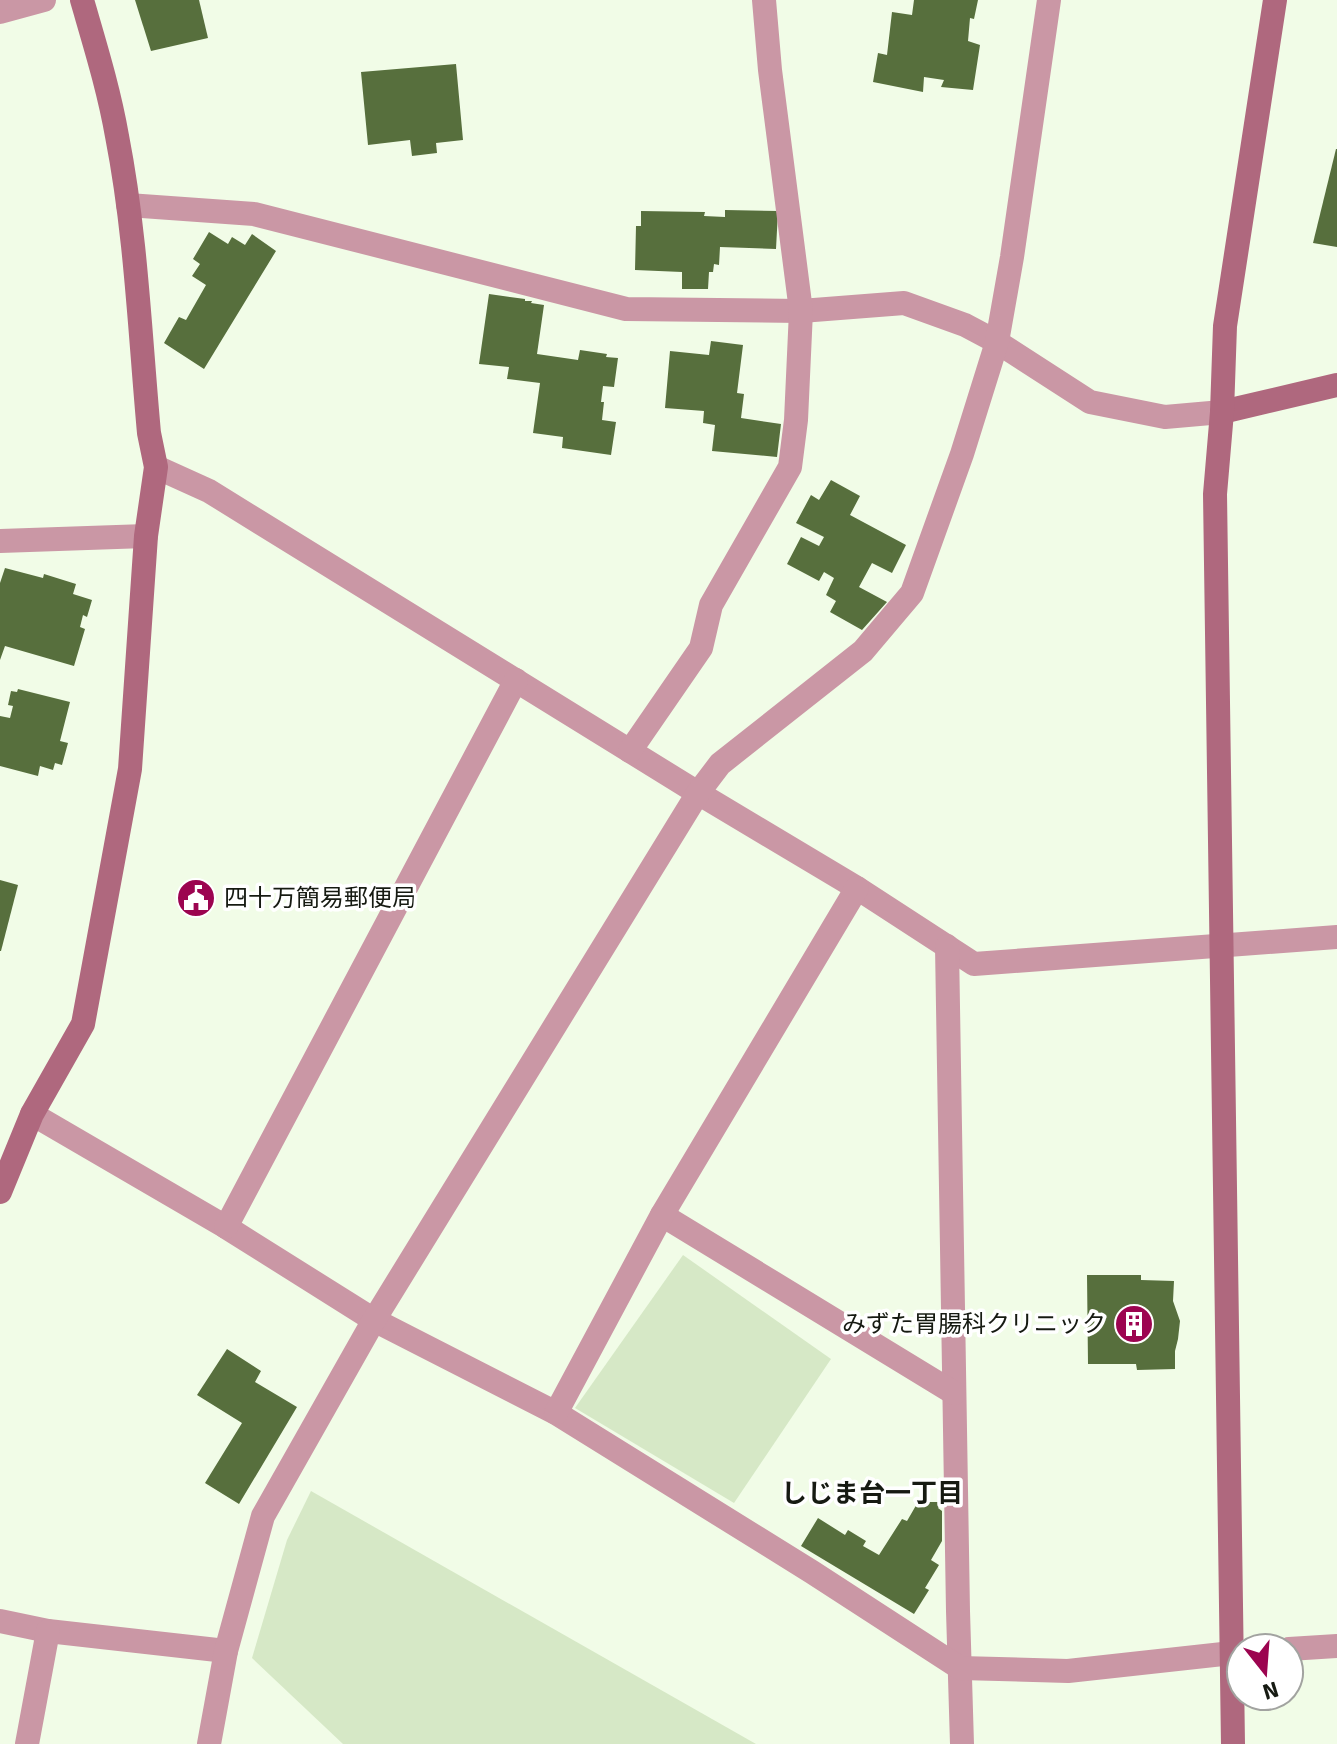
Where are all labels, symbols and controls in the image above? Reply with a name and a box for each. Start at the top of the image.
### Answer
public building icon: 四十万簡易郵便局 [175,877,217,919]
place label: 四十万簡易郵便局 [224,883,416,913]
building icon: みずた胃腸科クリニック [1113,1303,1155,1345]
place label: みずた胃腸科クリニック [842,1309,1106,1339]
district label: しじま台一丁目 [781,1478,963,1510]
north arrow [1225,1632,1305,1712]
text: N [1259,1675,1282,1706]

